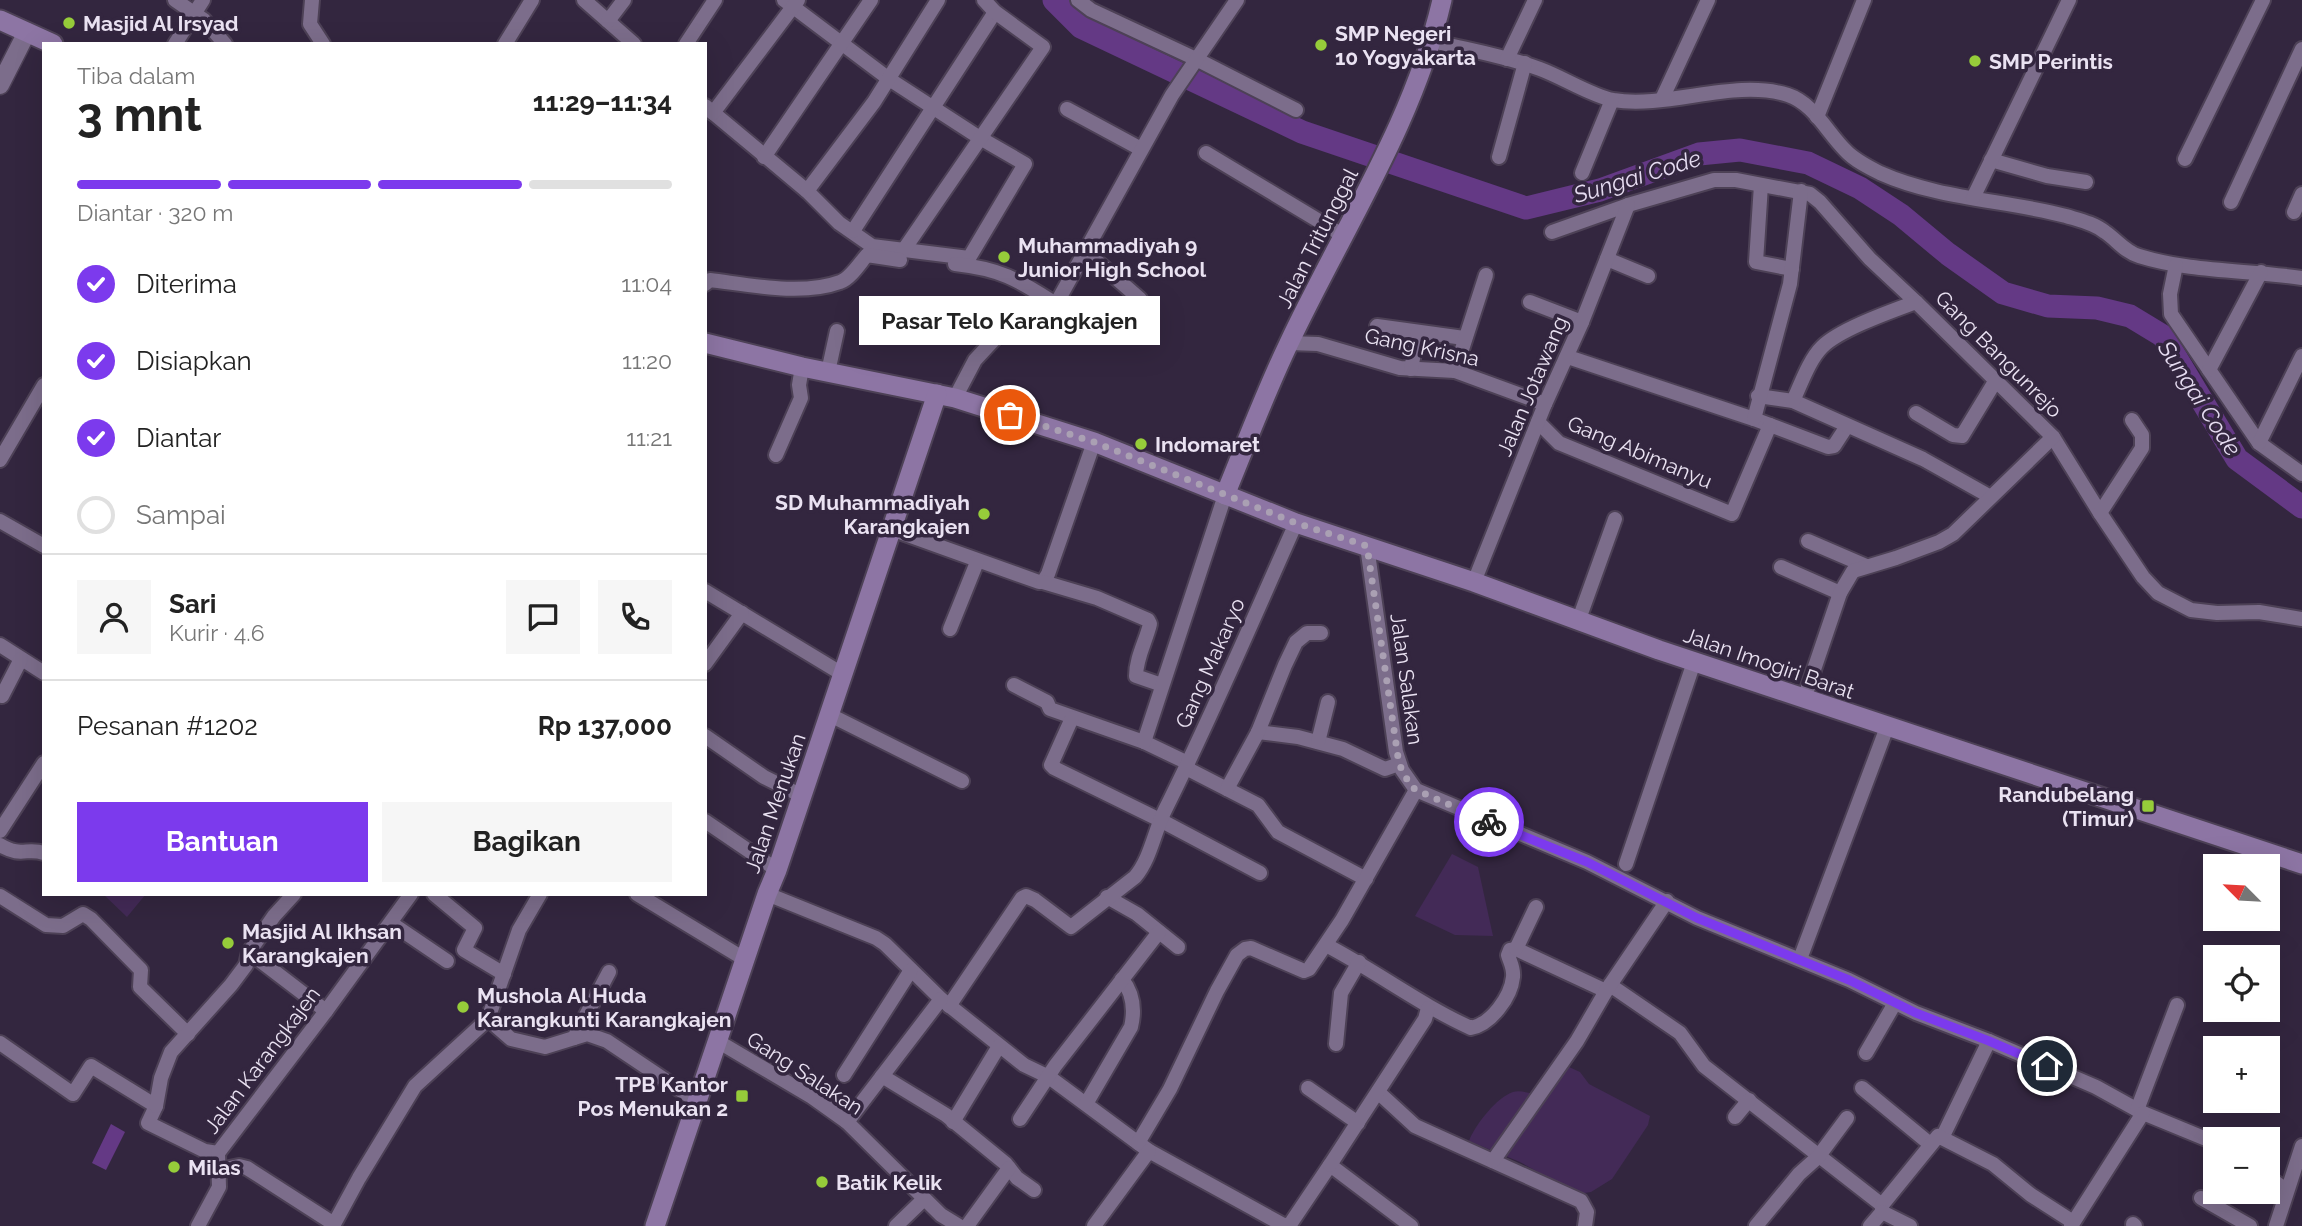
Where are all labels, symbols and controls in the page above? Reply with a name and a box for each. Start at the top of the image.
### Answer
place label: Masjid Al Irsyad [83,11,239,36]
marker: Masjid Al Irsyad [61,15,77,31]
place label: SMP Negeri 10 Yogyakarta [1335,21,1476,70]
marker: SMP Negeri 10 Yogyakarta [1313,37,1329,53]
place label: SMP Perintis [1989,49,2113,74]
marker: SMP Perintis [1967,53,1983,69]
text: Tiba dalam [77,62,195,89]
text: 11:29–11:34 [533,87,672,117]
text: 3 mnt [77,88,202,142]
water label: Sungai Code [1569,144,1704,208]
street label: Jalan Tritunggal [1271,164,1363,312]
text: Diantar · 320 m [77,199,234,226]
place label: Muhammadiyah 9 Junior High School [1018,233,1207,282]
marker: Muhammadiyah 9 Junior High School [996,249,1012,265]
icon: check [77,265,115,303]
text: Diterima [136,269,237,299]
text: 11:04 [621,270,672,297]
street label: Gang Bangunrejo [1930,285,2068,423]
callout: Pasar Telo Karangkajen [860,296,1160,345]
text: Pasar Telo Karangkajen [881,307,1138,334]
street label: Jalan Jotawang [1491,312,1573,460]
street label: Gang Krisna [1363,323,1481,371]
water label: Sungai Code [2152,335,2247,461]
icon: check [77,342,115,380]
text: Disiapkan [136,346,252,376]
text: 11:20 [622,347,672,374]
pin [980,385,1040,445]
icon: bag [991,396,1029,434]
street label: Gang Abimanyu [1564,410,1716,494]
icon: check [77,419,115,457]
text: Diantar [136,423,221,453]
text: 11:21 [626,424,672,451]
place label: Indomaret [1155,432,1260,457]
marker: Indomaret [1133,436,1149,452]
place label: SD Muhammadiyah Karangkajen [775,490,970,539]
text: Sampai [136,500,226,530]
marker: SD Muhammadiyah Karangkajen [976,506,992,522]
button: person [77,580,151,654]
button: chat [506,580,580,654]
button: phone [598,580,672,654]
text: Sari [169,589,217,619]
street label: Gang Makaryo [1170,594,1250,732]
street label: Jalan Salakan [1385,612,1429,746]
text: Kurir · 4.6 [169,619,265,646]
street label: Jalan Imogiri Barat [1680,622,1858,704]
text: Pesanan #1202 [77,711,258,741]
text: Rp 137,000 [538,711,672,741]
street label: Jalan Menukan [739,730,811,876]
place label: Randubelang (Timur) [1998,782,2134,831]
courier [1454,787,1524,857]
marker: Randubelang (Timur) [2140,798,2156,814]
button: Bantuan [77,802,368,882]
button: Bagikan [382,802,672,882]
icon: bike [1470,803,1508,841]
north arrow [2203,854,2280,931]
map controls [2203,854,2280,1204]
place label: Masjid Al Ikhsan Karangkajen [242,919,402,968]
marker: Masjid Al Ikhsan Karangkajen [220,935,236,951]
button: locate [2203,945,2280,1022]
street label: Jalan Karangkajen [199,982,325,1138]
place label: Mushola Al Huda Karangkunti Karangkajen [477,983,732,1032]
marker: Mushola Al Huda Karangkunti Karangkajen [455,999,471,1015]
street label: Gang Salakan [742,1026,868,1120]
pin [2017,1036,2077,1096]
button: + [2203,1036,2280,1113]
icon: home [2028,1047,2066,1085]
place label: TPB Kantor Pos Menukan 2 [578,1072,728,1121]
marker: TPB Kantor Pos Menukan 2 [734,1088,750,1104]
button: − [2203,1127,2280,1204]
place label: Milas [188,1155,241,1180]
marker: Milas [166,1159,182,1175]
place label: Batik Kelik [836,1170,942,1195]
marker: Batik Kelik [814,1174,830,1190]

